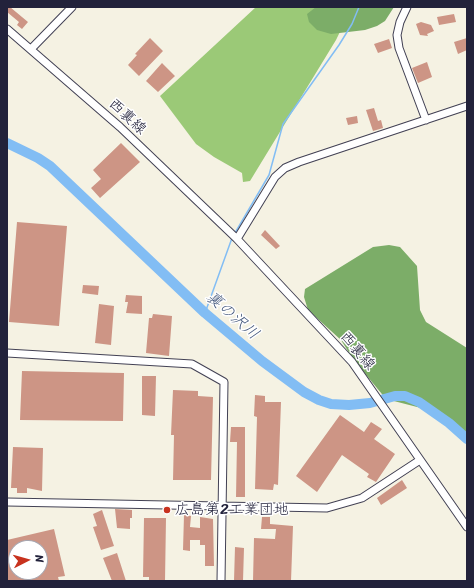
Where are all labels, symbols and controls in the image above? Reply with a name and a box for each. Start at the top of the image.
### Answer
street label: 西裏線 [104,95,150,139]
water label: 裏の沢川 [202,288,262,344]
street label: 西裏線 [336,328,378,374]
place label: 広島第2工業団地 [175,501,289,519]
marker: 広島第2工業団地 [162,505,172,515]
north arrow [8,540,48,580]
text: N [30,554,49,564]

